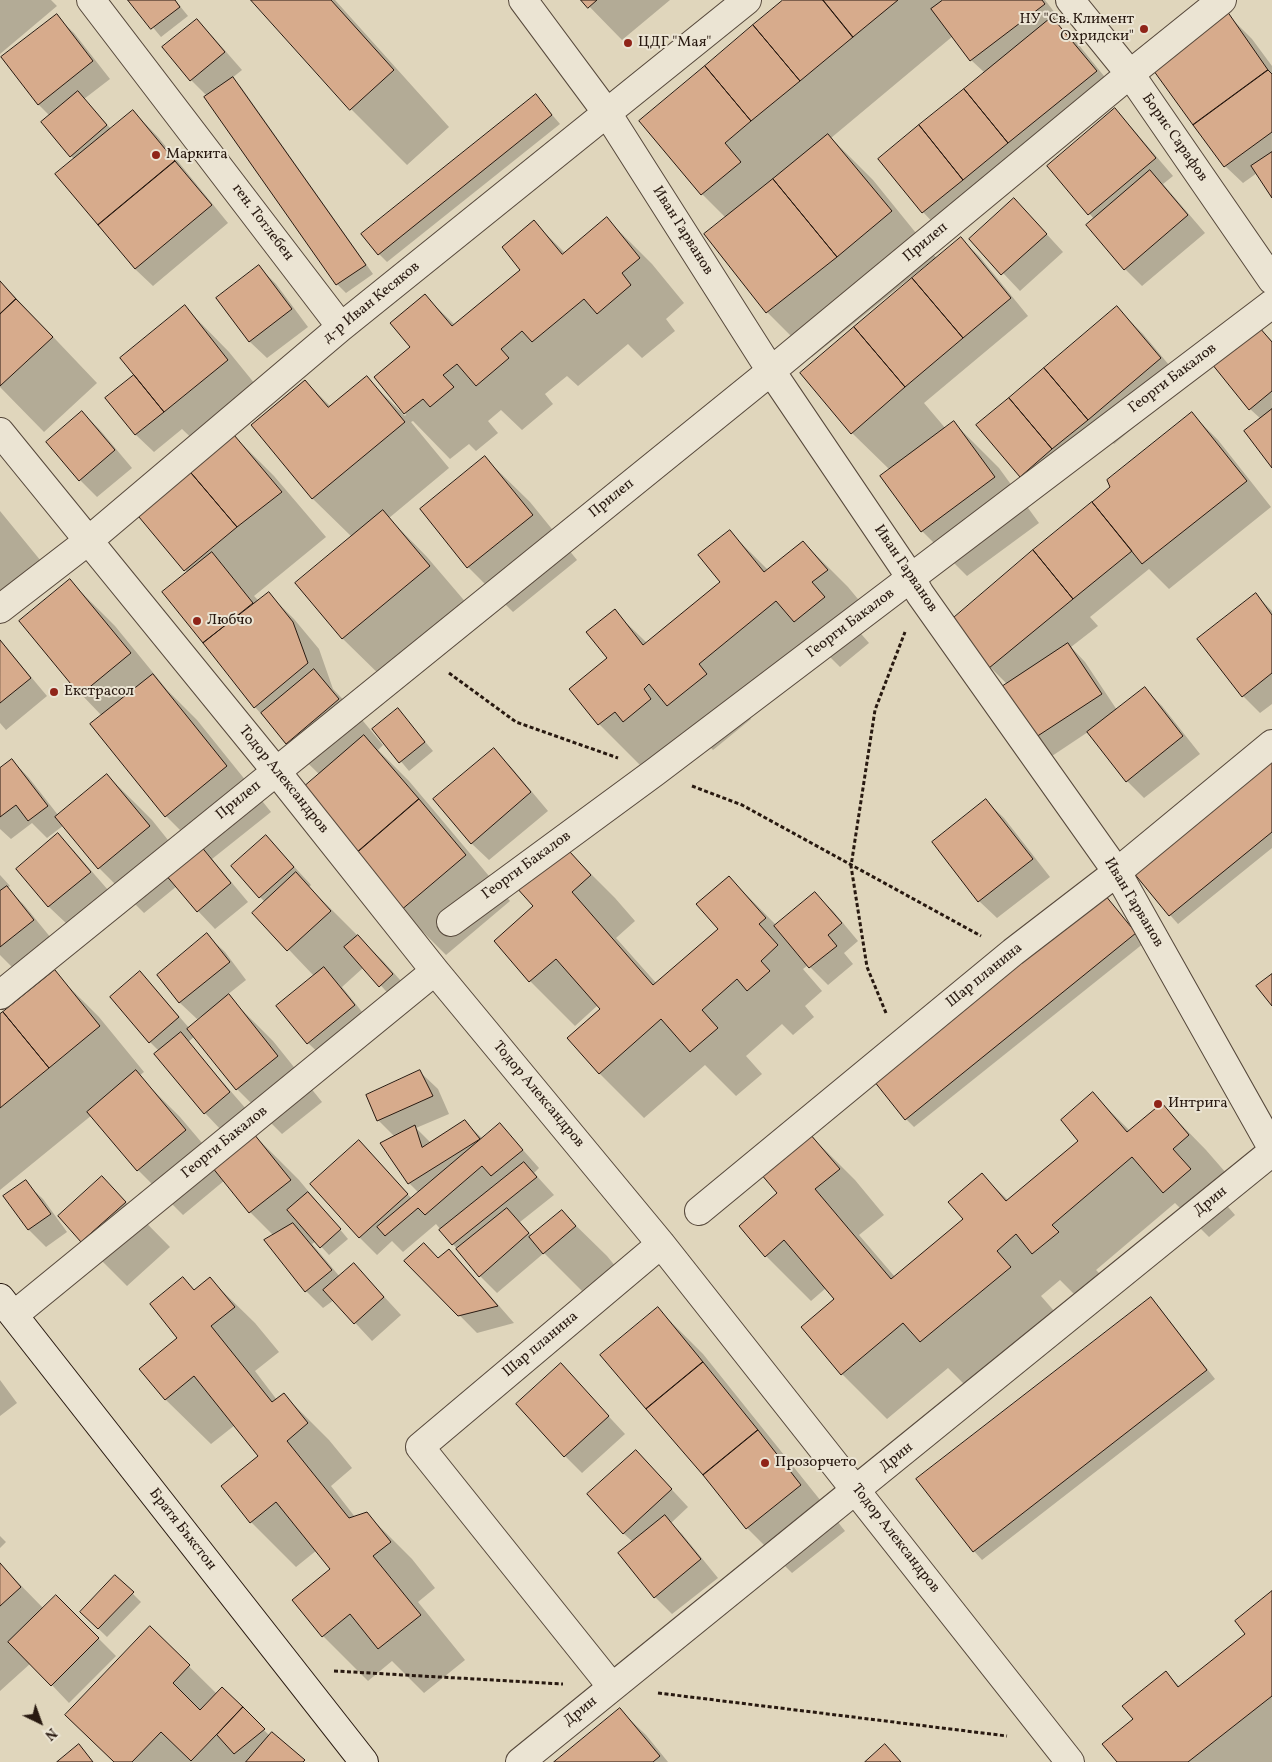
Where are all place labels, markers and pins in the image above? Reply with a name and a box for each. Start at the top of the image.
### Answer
place label: НУ "Св. Климент Охридски" [1020,11,1134,46]
marker: НУ "Св. Климент Охридски" [1138,23,1150,35]
place label: ЦДГ "Мая" [638,34,711,52]
marker: ЦДГ "Мая" [622,37,634,49]
place label: Маркита [166,146,228,164]
marker: Маркита [150,149,162,161]
place label: Любчо [207,612,252,630]
marker: Любчо [191,615,203,627]
place label: Екстрасол [64,683,134,701]
marker: Екстрасол [48,686,60,698]
place label: Интрига [1168,1095,1228,1113]
marker: Интрига [1152,1098,1164,1110]
place label: Прозорчето [775,1454,856,1472]
marker: Прозорчето [759,1457,771,1469]

